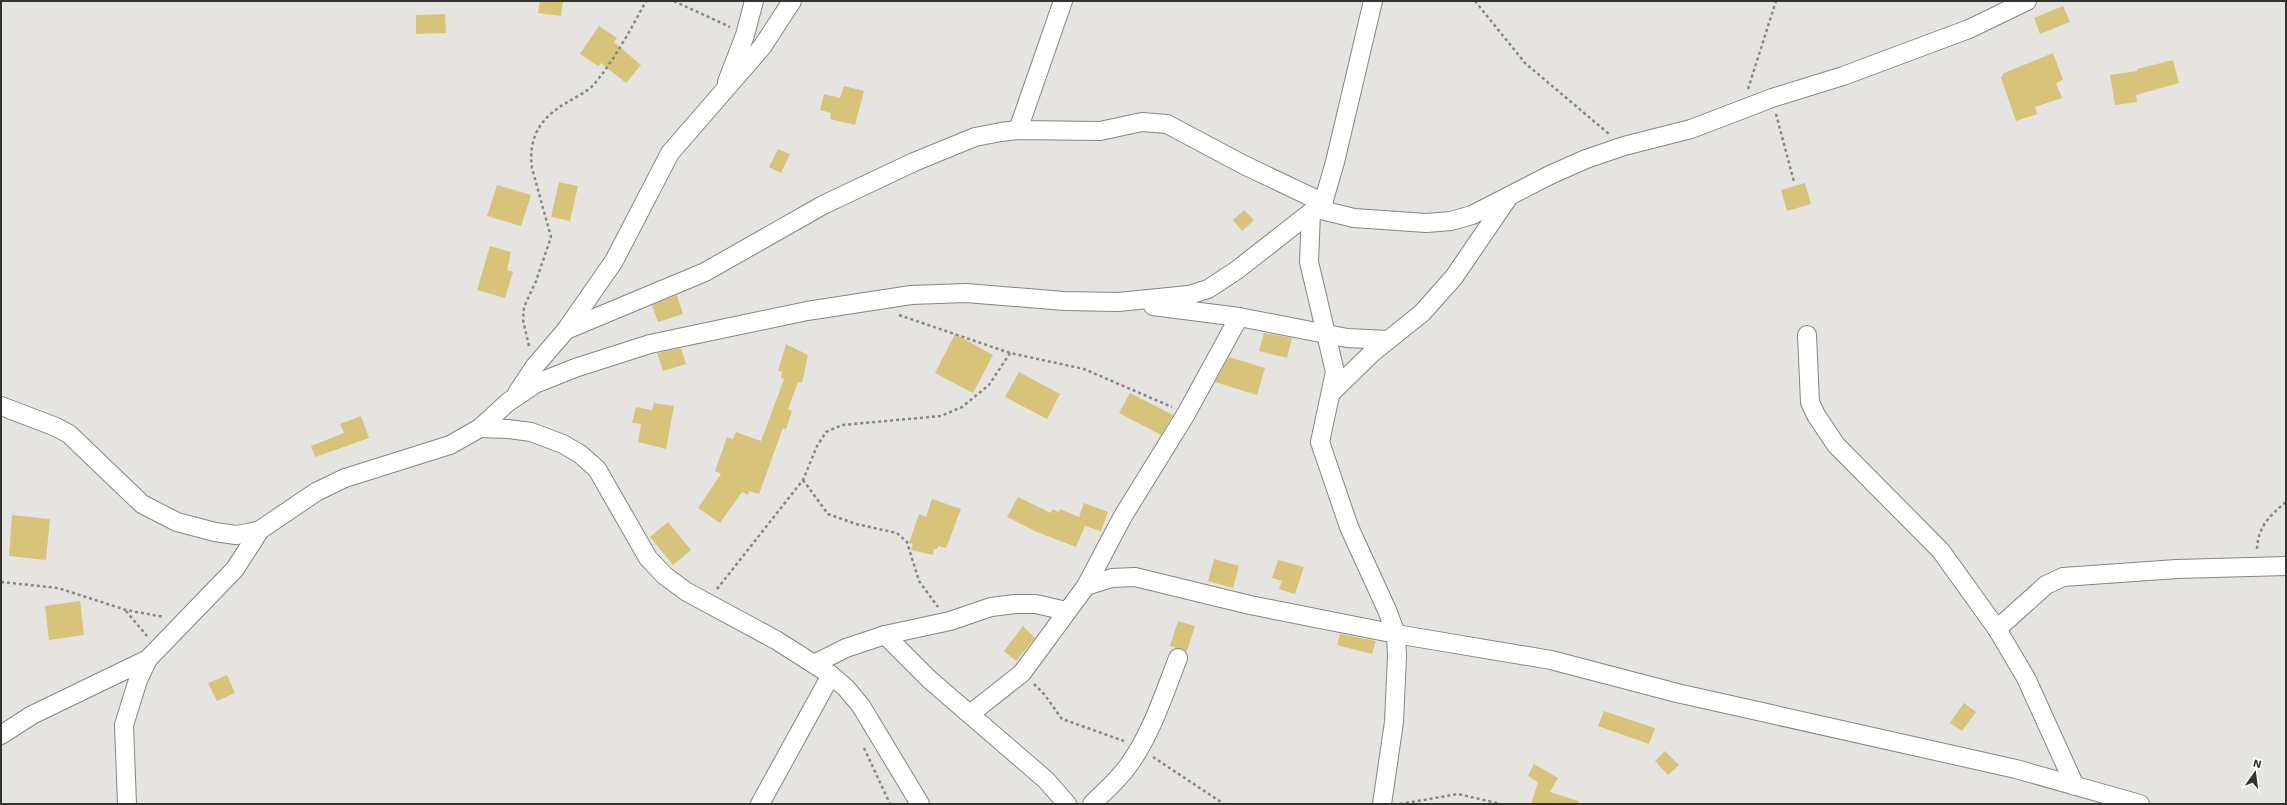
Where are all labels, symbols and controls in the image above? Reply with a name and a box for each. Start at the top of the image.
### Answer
north arrow [2235,753,2275,793]
text: N [2252,756,2263,771]

